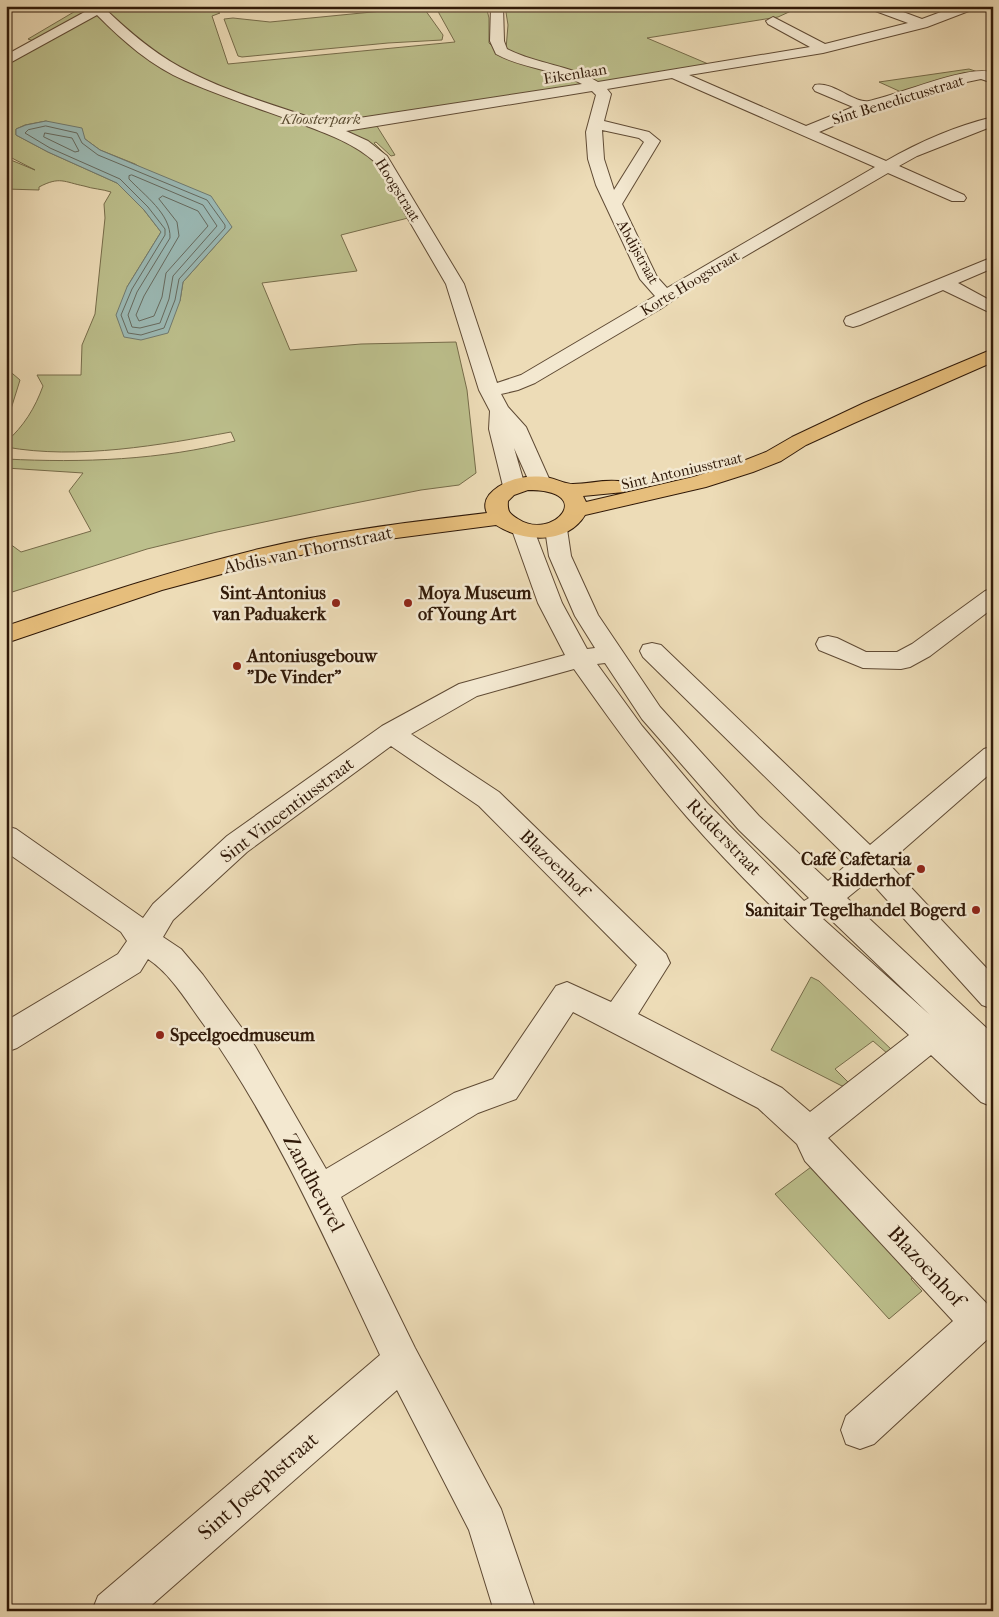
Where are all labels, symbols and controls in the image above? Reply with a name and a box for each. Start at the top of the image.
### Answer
street label: Eikenlaan [542,60,608,88]
street label: Sint Benedictusstraat [830,71,967,129]
park label: Kloosterpark [280,110,361,128]
street label: Hoogstraat [371,155,425,226]
street label: Abdijstraat [613,216,663,288]
street label: Korte Hoogstraat [637,246,743,320]
street label: Sint Antoniusstraat [620,448,745,494]
street label: Abdis van Thornstraat [221,522,395,579]
place label: Sint-Antonius van Paduakerk [212,583,327,625]
place label: Moya Museum of Young Art [417,583,532,625]
marker: Sint-Antonius van Paduakerk [330,597,342,609]
marker: Moya Museum of Young Art [402,597,414,609]
place label: Antoniusgebouw "De Vinder" [246,646,379,688]
marker: Antoniusgebouw "De Vinder" [231,660,243,672]
street label: Sint Vincentiusstraat [216,753,359,867]
street label: Ridderstraat [682,795,766,880]
street label: Blazoenhof [515,826,595,904]
place label: Café Cafetaria Ridderhof [801,849,915,891]
marker: Café Cafetaria Ridderhof [915,863,927,875]
place label: Sanitair Tegelhandel Bogerd [745,900,967,921]
marker: Sanitair Tegelhandel Bogerd [970,904,982,916]
place label: Speelgoedmuseum [170,1025,316,1046]
marker: Speelgoedmuseum [154,1029,166,1041]
street label: Zandheuvel [278,1130,350,1236]
street label: Blazoenhof [883,1221,972,1314]
street label: Sint Josephstraat [193,1427,323,1545]

